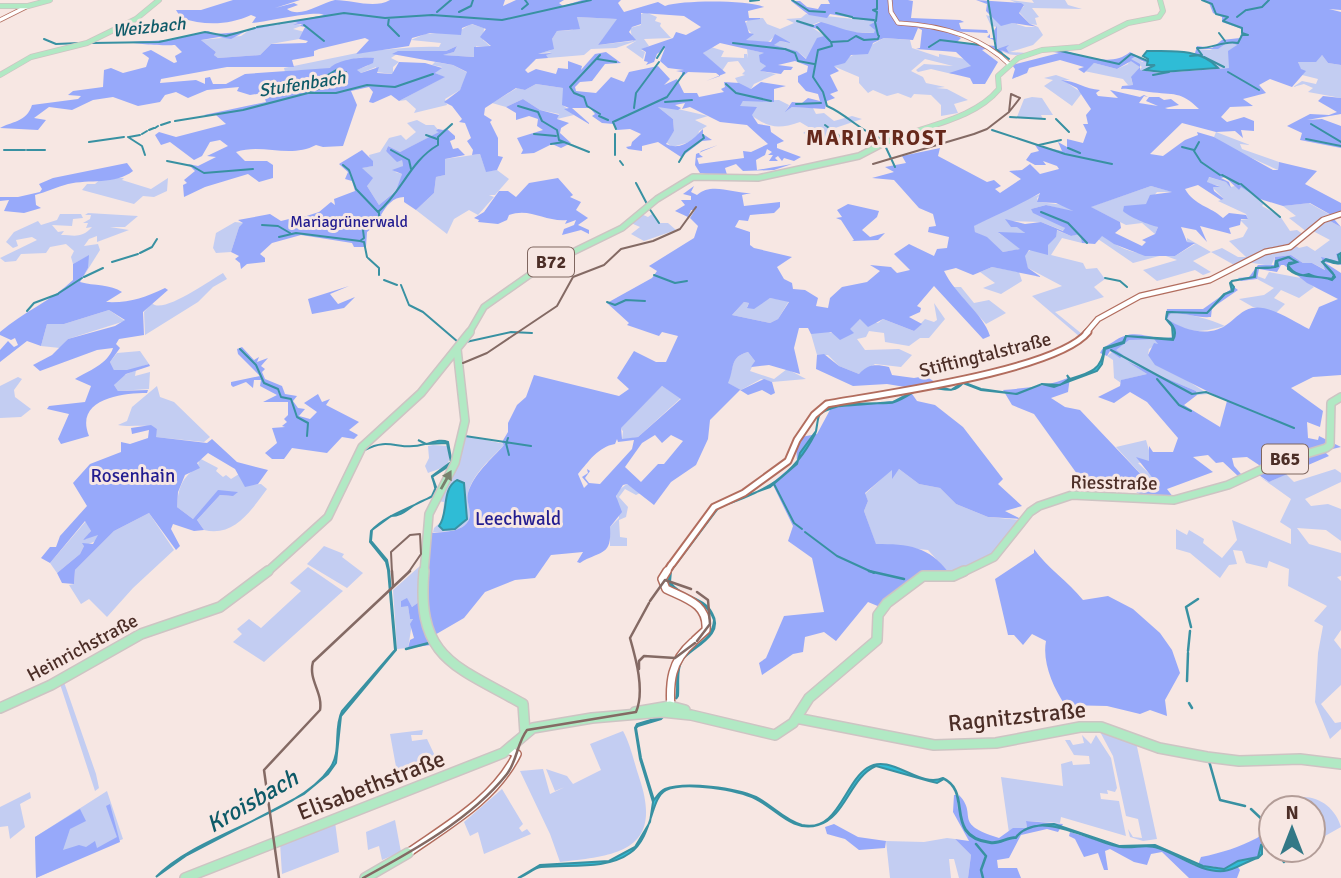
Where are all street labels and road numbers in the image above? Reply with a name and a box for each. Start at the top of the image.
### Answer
road number: B72 [528,248,574,276]
street label: Stiftingtalstraße [917,327,1054,383]
road number: B65 [1262,444,1308,474]
street label: Riesstraße [1070,470,1158,496]
street label: Heinrichstraße [23,609,142,687]
street label: Ragnitzstraße [947,695,1088,738]
street label: Elisabethstraße [293,744,449,827]

